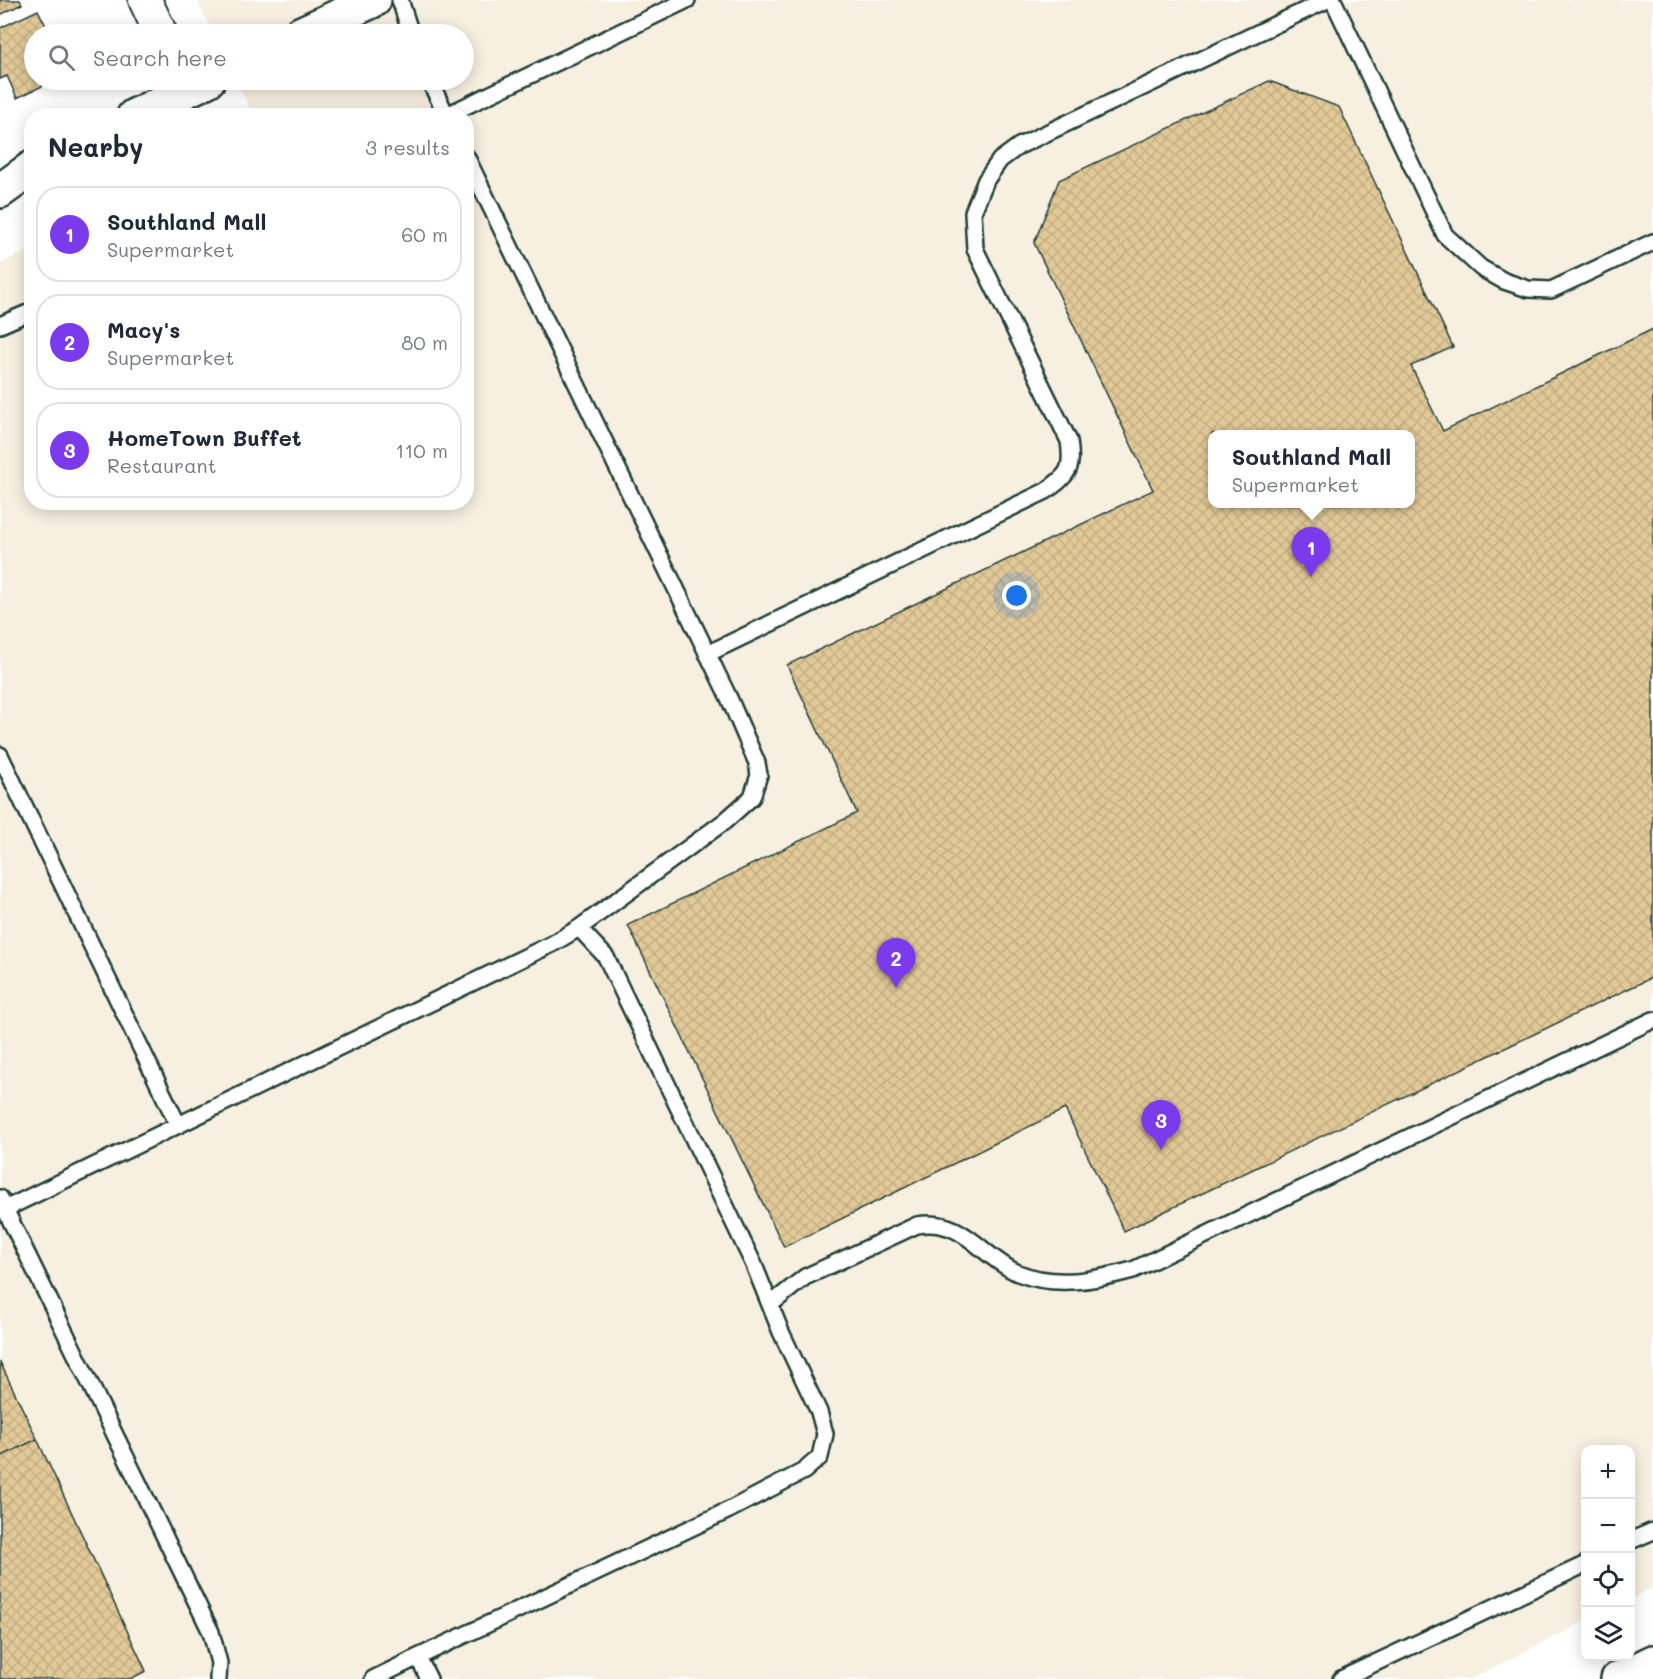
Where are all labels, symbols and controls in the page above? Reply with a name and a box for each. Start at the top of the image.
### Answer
search box [24,24,474,90]
icon: search [45,41,78,74]
text: Search here [93,43,227,72]
text: Nearby [48,130,143,164]
text: 3 results [365,134,450,160]
text: Southland Mall [107,207,266,236]
text: 1 [65,221,74,247]
text: 60 m [401,221,448,247]
text: Supermarket [107,236,234,262]
text: Macy's [107,315,180,344]
text: 2 [64,329,75,355]
text: 80 m [401,329,448,355]
text: Supermarket [107,344,234,370]
text: HomeTown Buffet [107,423,302,452]
popup [1208,430,1415,508]
text: 3 [64,437,76,463]
text: 110 m [395,437,448,463]
text: Southland Mall [1232,442,1391,471]
text: Restaurant [107,452,217,478]
text: Supermarket [1232,471,1359,497]
pin: 1 [1292,528,1330,577]
your location [1002,581,1031,610]
pin: 2 [876,938,916,988]
pin: 3 [1142,1100,1180,1150]
map controls [1581,1445,1635,1661]
button: + [1581,1445,1635,1499]
button: − [1581,1499,1635,1553]
button: locate [1581,1553,1635,1607]
button: layers [1581,1607,1635,1661]

